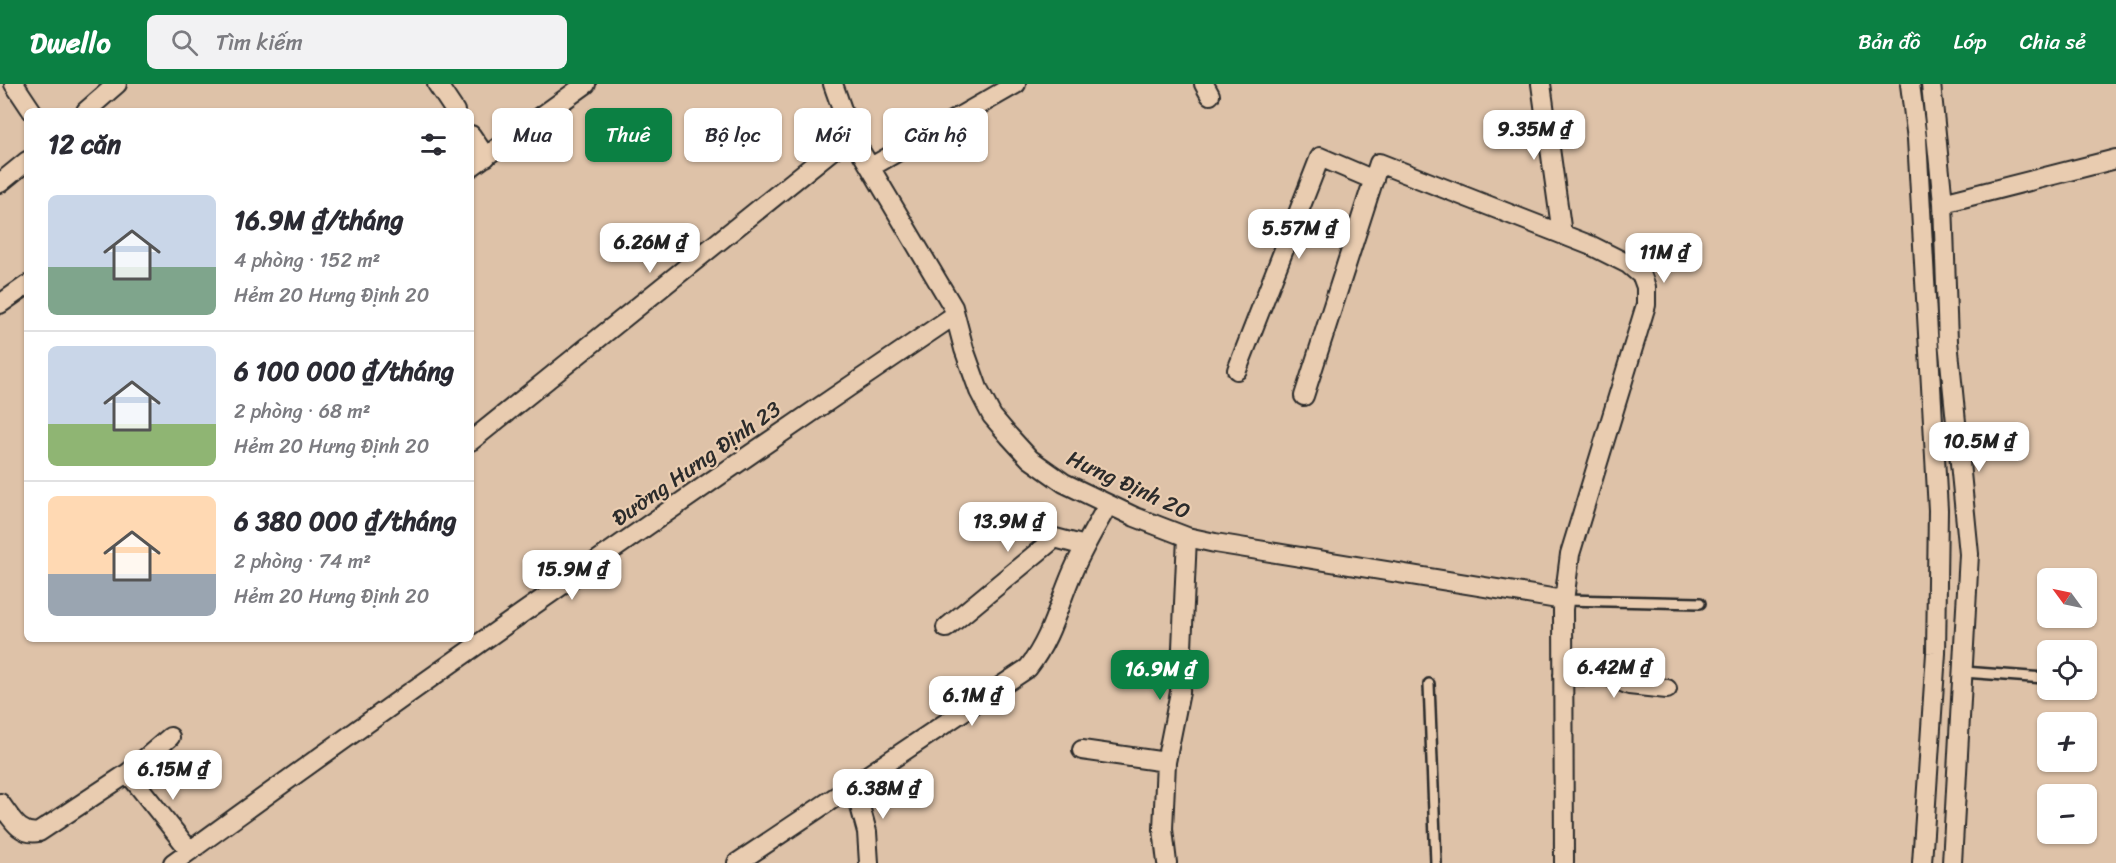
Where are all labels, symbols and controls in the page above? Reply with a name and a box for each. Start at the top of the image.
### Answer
search box [147,15,567,69]
text: Dwello [30,18,111,67]
text: Tìm kiếm [216,23,303,62]
text: Bản đồ [1858,23,1920,61]
text: Lớp [1953,23,1987,61]
text: Chia sẻ [2020,23,2086,61]
icon: search [168,26,201,59]
chip: Mua [492,108,573,162]
chip: Thuê [585,108,672,162]
chip: Bộ lọc [684,108,782,162]
chip: Mới [794,108,871,162]
chip: Căn hộ [883,108,988,162]
pin: 9.35M ₫ [1479,110,1589,161]
text: 9.35M ₫ [1497,112,1571,147]
text: 12 căn [48,121,121,167]
icon: filters [417,128,450,161]
text: 16.9M ₫/tháng [234,197,404,243]
pin: 5.57M ₫ [1244,209,1354,260]
text: 5.57M ₫ [1262,211,1336,246]
icon: home [96,219,168,291]
pin: 6.26M ₫ [595,223,705,274]
text: 6.26M ₫ [614,225,686,260]
pin: 11M ₫ [1622,233,1706,284]
text: 11M ₫ [1639,235,1689,270]
text: 4 phòng · 152 m² [234,243,380,278]
text: Hẻm 20 Hưng Định 20 [234,278,429,313]
text: 6 100 000 ₫/tháng [234,348,454,394]
icon: home [96,370,168,442]
street label: Đường Hưng Định 23 [603,390,789,537]
text: 2 phòng · 68 m² [234,394,371,429]
pin: 10.5M ₫ [1924,422,2034,473]
text: 10.5M ₫ [1943,424,2015,459]
text: Hẻm 20 Hưng Định 20 [234,429,429,464]
street label: Hưng Định 20 [1060,439,1197,530]
text: 6 380 000 ₫/tháng [234,498,457,544]
pin: 13.9M ₫ [953,502,1063,553]
text: 13.9M ₫ [973,504,1043,539]
icon: home [96,520,168,592]
text: 2 phòng · 74 m² [234,544,371,579]
pin: 15.9M ₫ [517,550,627,601]
text: 15.9M ₫ [536,552,608,587]
north arrow [2037,568,2097,628]
map controls [2037,568,2097,844]
text: Hẻm 20 Hưng Định 20 [234,579,429,614]
button: locate [2037,640,2097,700]
pin: 6.42M ₫ [1559,648,1669,699]
pin: 16.9M ₫ [1105,650,1215,701]
text: 6.42M ₫ [1577,650,1651,685]
text: 16.9M ₫ [1125,652,1195,687]
pin: 6.1M ₫ [923,676,1021,727]
text: 6.1M ₫ [943,678,1001,713]
button: + [2037,712,2097,772]
pin: 6.15M ₫ [118,750,228,801]
text: 6.15M ₫ [138,752,208,787]
pin: 6.38M ₫ [828,769,938,820]
text: 6.38M ₫ [847,771,919,806]
button: − [2037,784,2097,844]

